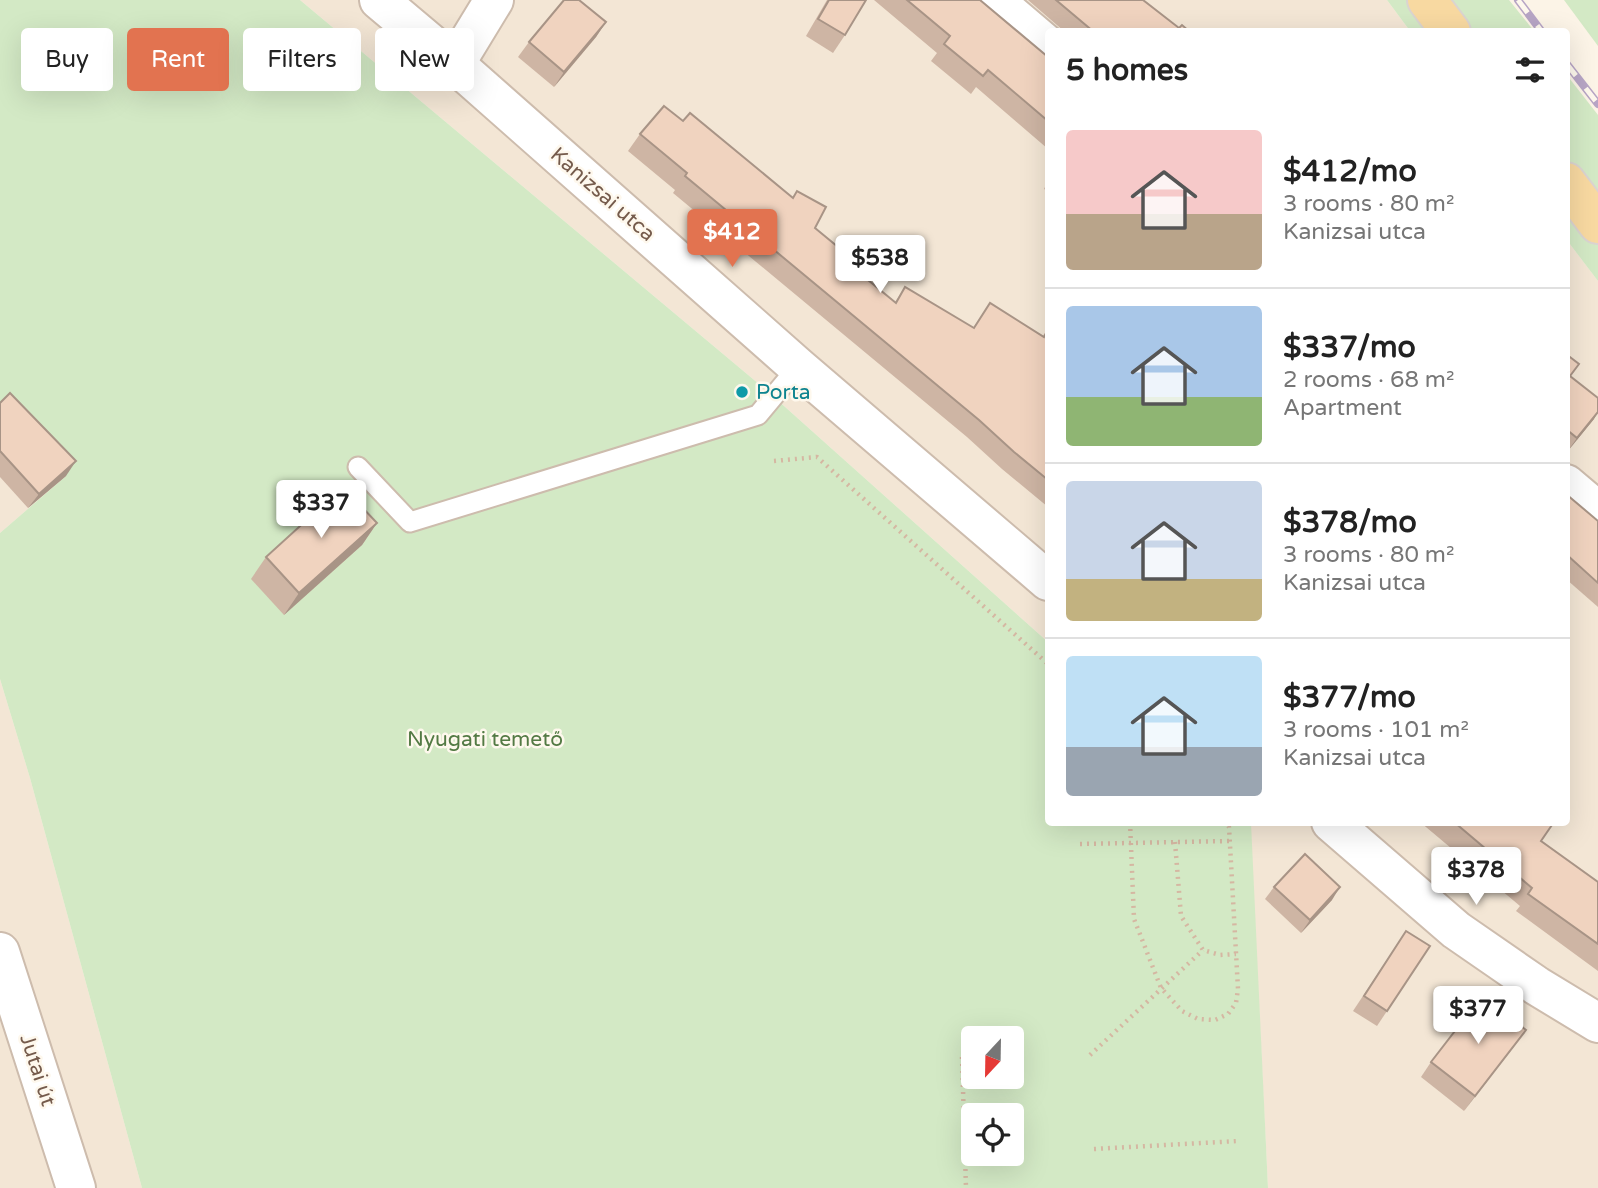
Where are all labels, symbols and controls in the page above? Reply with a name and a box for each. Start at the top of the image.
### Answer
chip: Buy [21,28,113,91]
chip: Rent [127,28,229,91]
chip: Filters [243,28,361,91]
chip: New [375,28,474,91]
icon: filters [1511,51,1549,89]
text: 5 homes [1066,52,1188,89]
street label: Kanizsai utca [545,142,660,247]
text: $412/mo [1283,153,1417,190]
icon: home [1122,158,1206,242]
text: 3 rooms · 80 m² [1283,190,1454,218]
pin: $412 [691,210,773,269]
text: $412 [703,218,761,246]
text: Kanizsai utca [1283,218,1426,246]
pin: $538 [839,236,921,295]
text: $538 [851,244,909,272]
text: $337/mo [1283,329,1416,366]
icon: home [1122,334,1206,418]
text: 2 rooms · 68 m² [1283,366,1454,394]
place label: Porta [756,380,810,405]
marker: Porta [734,384,750,400]
text: Apartment [1283,394,1402,422]
pin: $337 [280,480,362,540]
text: $337 [292,489,350,517]
text: $378/mo [1283,504,1417,541]
icon: home [1122,509,1206,593]
text: 3 rooms · 80 m² [1283,541,1454,569]
text: Kanizsai utca [1283,569,1426,597]
text: $377/mo [1283,679,1416,716]
icon: home [1122,684,1206,768]
text: 3 rooms · 101 m² [1283,716,1469,744]
park label: Nyugati temető [407,727,563,752]
text: Kanizsai utca [1283,744,1426,772]
pin: $378 [1435,848,1517,907]
text: $378 [1447,856,1505,884]
pin: $377 [1437,986,1519,1046]
text: $377 [1449,995,1507,1023]
north arrow [961,1026,1024,1088]
map controls [961,1026,1024,1166]
street label: Jutai út [14,1031,61,1109]
button: locate [961,1103,1024,1166]

